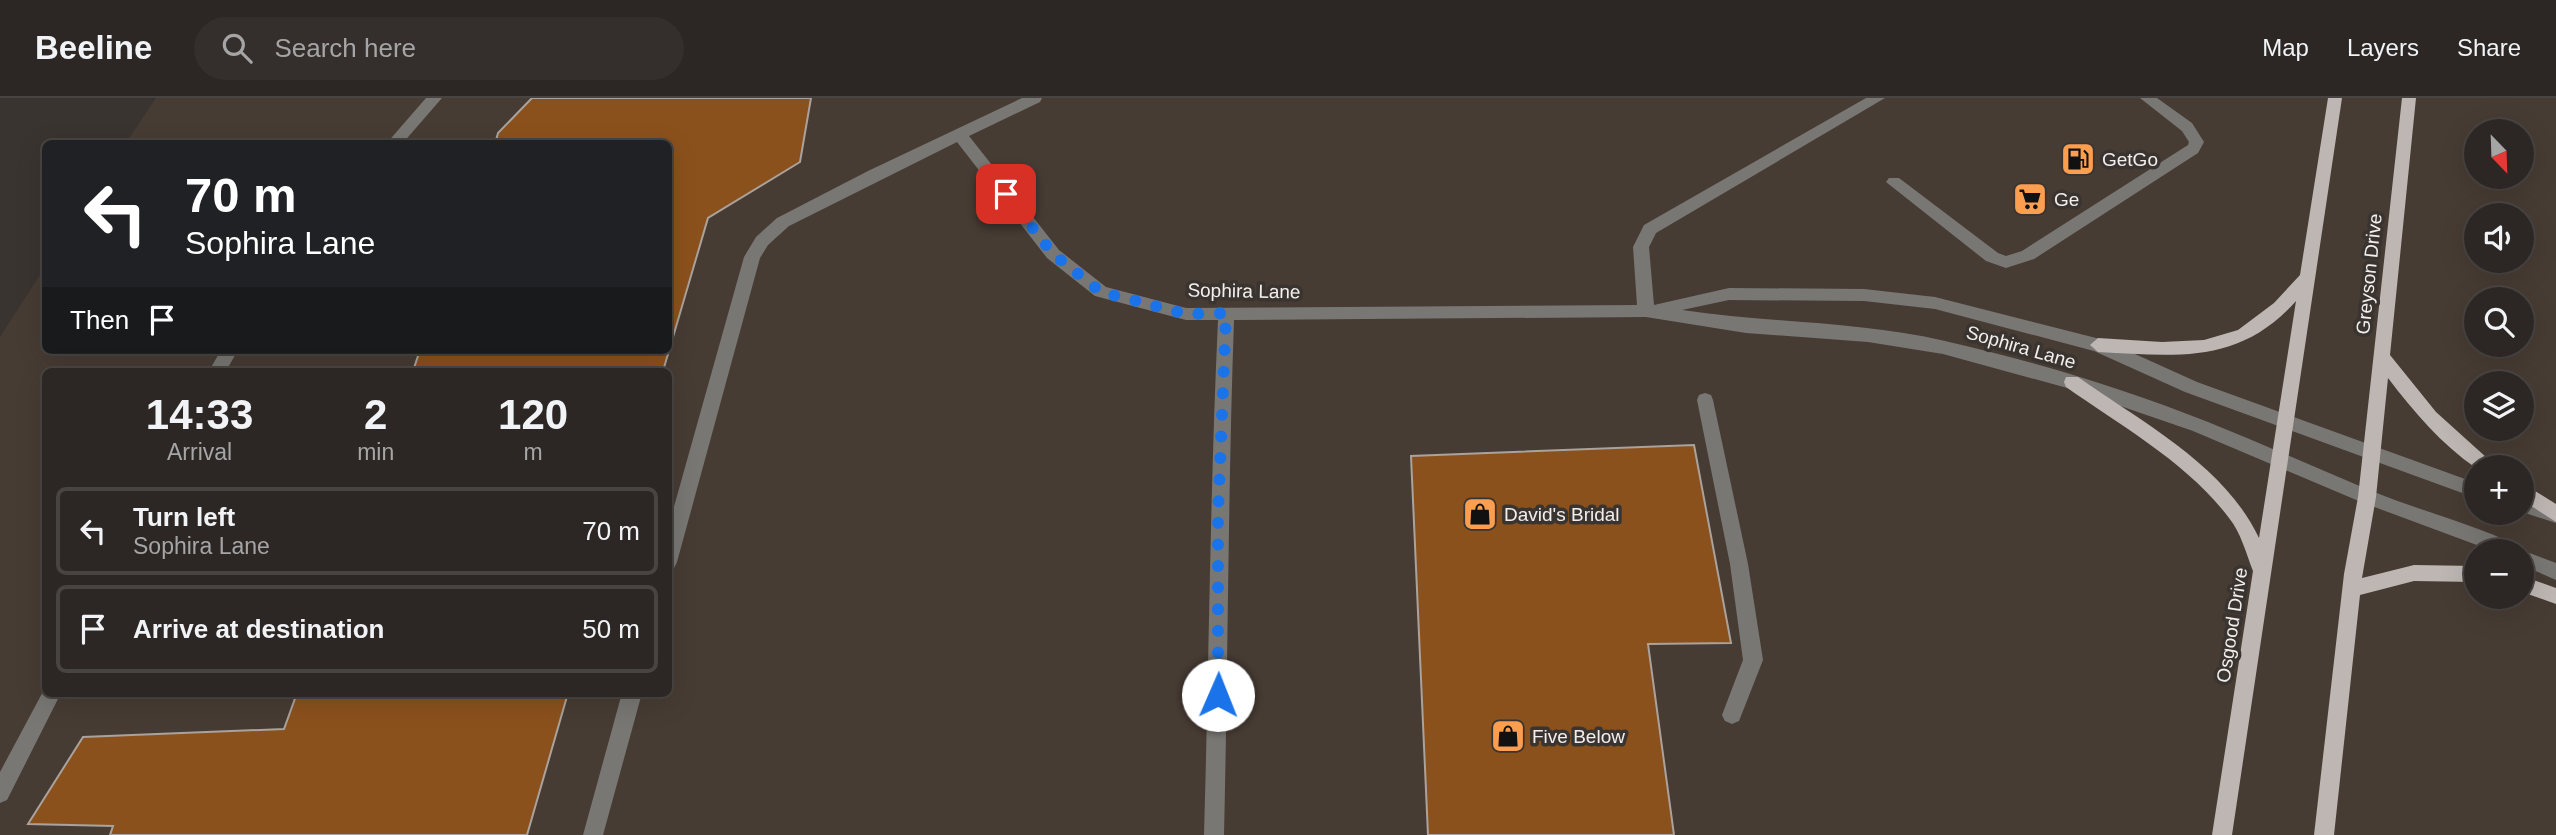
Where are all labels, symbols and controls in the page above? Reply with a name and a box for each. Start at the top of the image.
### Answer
search box [194,17,684,80]
text: Beeline [35,29,152,66]
icon: search [218,29,256,67]
text: Search here [274,33,416,63]
text: Map [2262,34,2309,61]
text: Layers [2347,34,2419,61]
text: Share [2457,34,2521,61]
north arrow [2464,119,2534,189]
map controls [2464,119,2534,609]
fuel station icon: GetGo [2059,140,2097,178]
place label: GetGo [2102,149,2158,170]
pin [976,164,1036,224]
icon: left [70,168,161,259]
text: 70 m [185,168,297,222]
icon: arrive [987,175,1025,213]
supermarket icon: Ge [2011,180,2049,218]
place label: Ge [2054,189,2079,210]
button: sound [2464,203,2534,273]
street label: Greyson Drive [2352,213,2386,335]
text: Sophira Lane [185,225,375,261]
street label: Sophira Lane [1187,280,1301,302]
button: search [2464,287,2534,357]
icon: arrive [143,301,181,339]
text: Then [70,305,129,335]
street label: Sophira Lane [1964,321,2078,373]
button: layers [2464,371,2534,441]
text: 14:33 [146,391,253,438]
text: 2 [364,391,387,438]
text: 120 [498,391,568,438]
text: Arrival [167,439,232,465]
text: min [357,439,394,465]
text: m [524,439,543,465]
button: + [2464,455,2534,525]
shop icon: David's Bridal [1461,495,1499,533]
text: Turn left [133,502,235,532]
place label: David's Bridal [1504,504,1620,525]
icon: left [74,512,112,550]
text: 70 m [582,516,640,546]
text: Sophira Lane [133,533,270,559]
button: − [2464,539,2534,609]
street label: Osgood Drive [2213,566,2251,684]
icon: arrive [74,610,112,648]
text: Arrive at destination [133,614,384,644]
text: 50 m [582,614,640,644]
position arrow [1181,658,1255,732]
shop icon: Five Below [1489,717,1527,755]
place label: Five Below [1532,726,1625,747]

